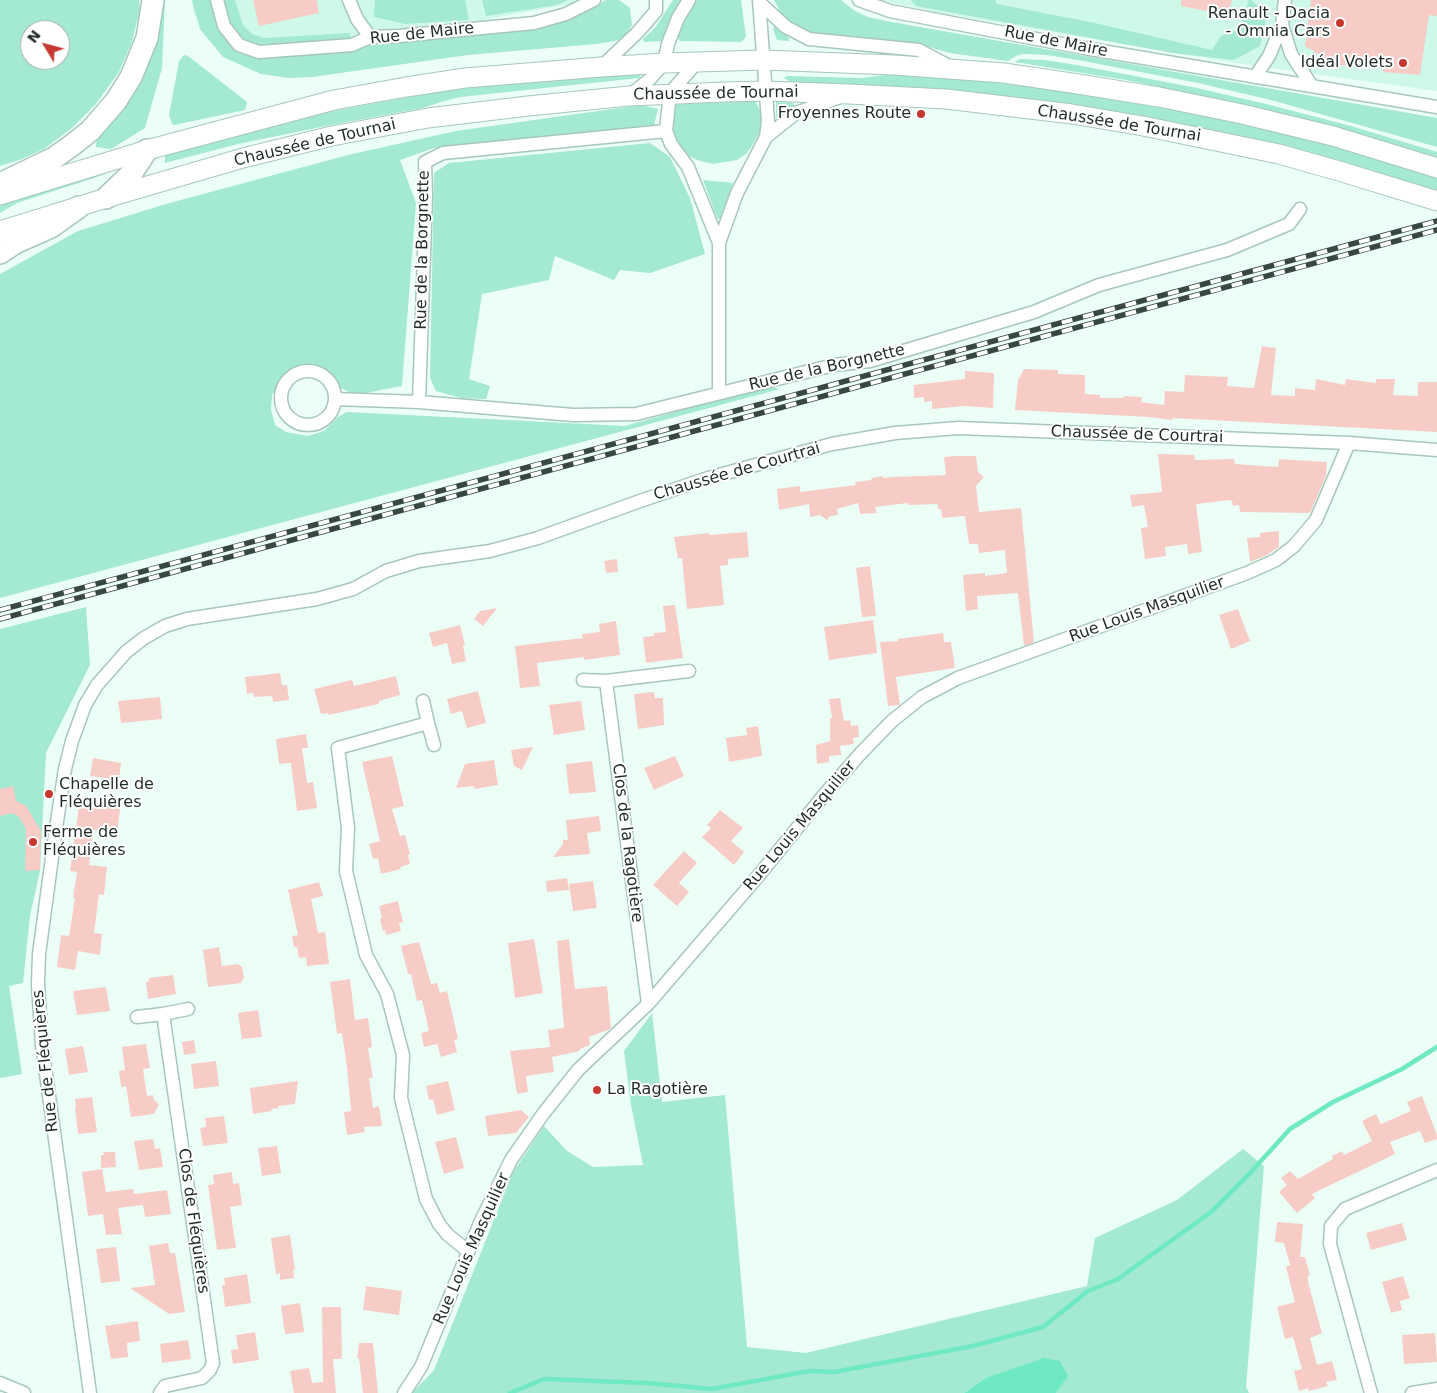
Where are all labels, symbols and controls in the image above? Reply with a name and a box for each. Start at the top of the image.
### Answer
place label: Renault - Dacia - Omnia Cars [1208,4,1330,42]
marker: Renault - Dacia - Omnia Cars [1334,17,1346,29]
street label: Rue de Maire [369,19,475,49]
north arrow [20,20,70,70]
street label: Rue de Maire [1003,23,1109,61]
text: N [24,27,44,46]
place label: Idéal Volets [1301,53,1393,73]
marker: Idéal Volets [1397,57,1409,69]
street label: Chaussée de Tournai [633,83,799,105]
street label: Chaussée de Tournai [1036,102,1202,146]
place label: Froyennes Route [778,104,911,124]
marker: Froyennes Route [915,108,927,120]
street label: Chaussée de Tournai [232,115,398,171]
street label: Rue de la Borgnette [412,170,434,330]
street label: Rue de la Borgnette [747,341,907,395]
street label: Chaussée de Courtrai [1050,422,1224,448]
street label: Chaussée de Courtrai [651,439,823,505]
street label: Rue Louis Masquilier [1067,573,1227,647]
street label: Rue Louis Masquilier [740,757,860,895]
street label: Clos de la Ragotière [608,762,646,924]
place label: Chapelle de Fléquières [59,775,154,813]
marker: Chapelle de Fléquières [43,788,55,800]
place label: Ferme de Fléquières [43,823,125,861]
marker: Ferme de Fléquières [27,836,39,848]
street label: Rue de Fléquières [29,989,63,1133]
place label: La Ragotière [607,1080,708,1100]
marker: La Ragotière [591,1084,603,1096]
street label: Clos de Fléquières [173,1147,213,1295]
street label: Rue Louis Masquilier [430,1170,514,1328]

